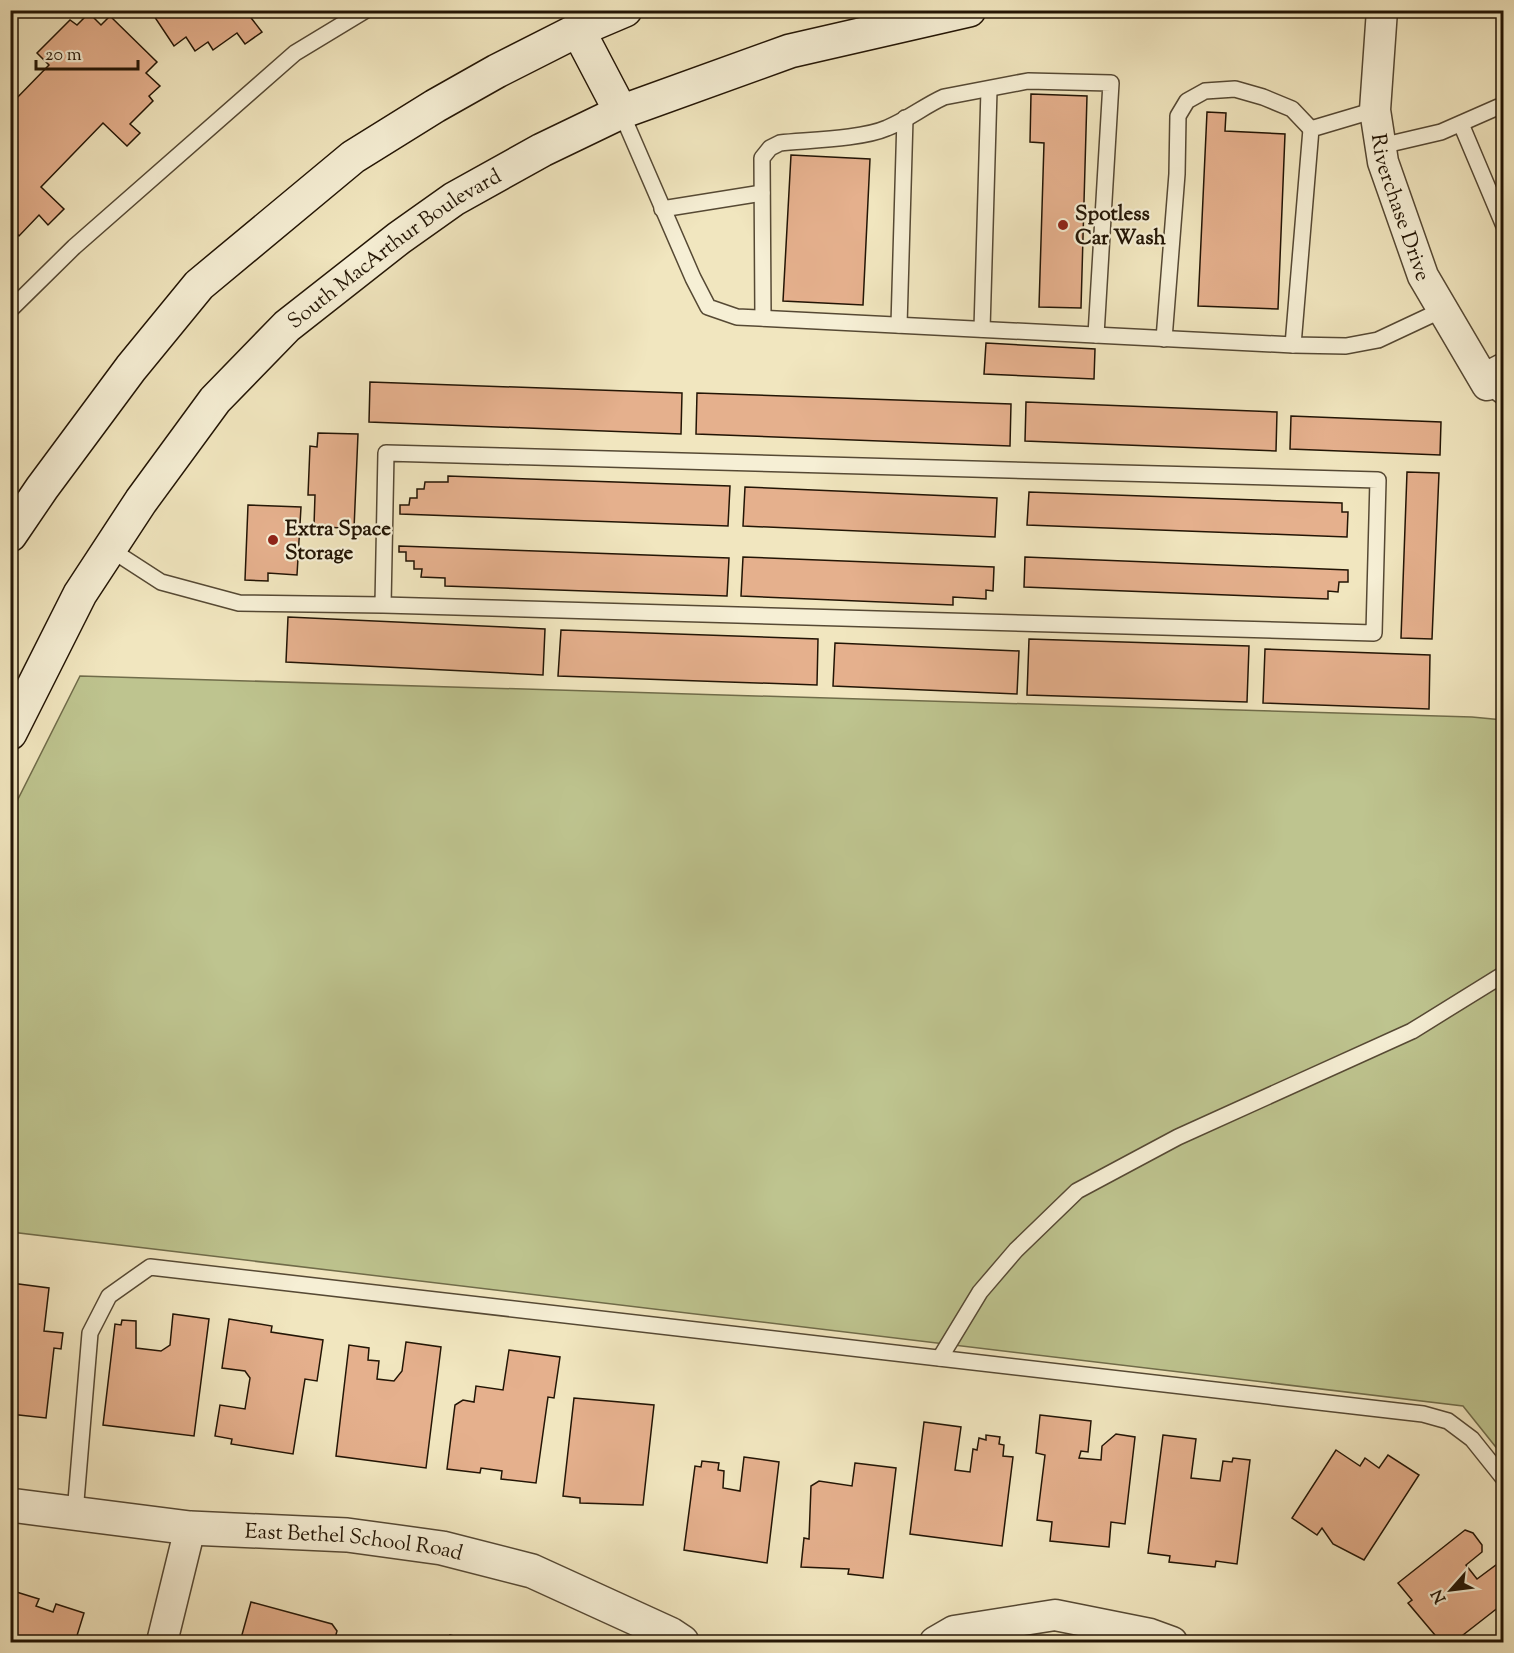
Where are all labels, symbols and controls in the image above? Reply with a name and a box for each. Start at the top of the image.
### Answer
scale bar [36,33,138,71]
text: 20 m [45,43,82,69]
street label: Riverchase Drive [1362,132,1437,285]
street label: South MacArthur Boulevard [282,162,508,337]
place label: Spotless Car Wash [1075,200,1166,254]
marker: Spotless Car Wash [1056,218,1070,232]
place label: Extra Space Storage [285,515,391,569]
marker: Extra Space Storage [266,533,280,547]
street label: East Bethel School Road [244,1517,466,1570]
north arrow [1421,1560,1481,1620]
text: N [1427,1585,1453,1607]

